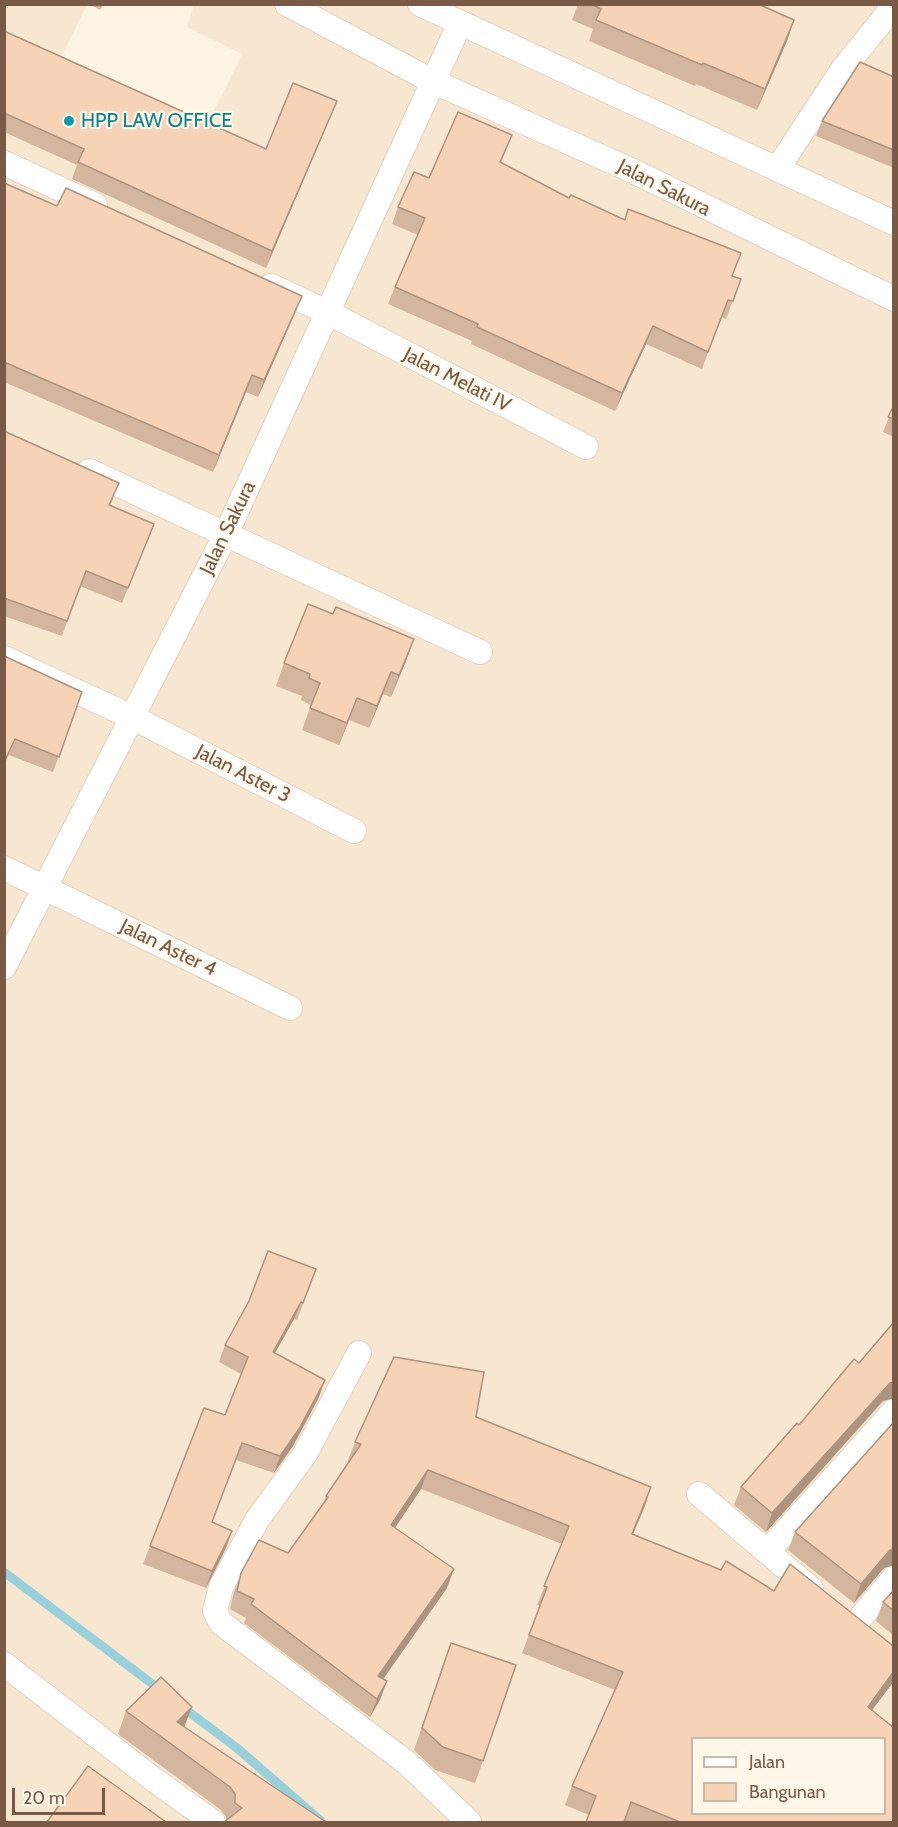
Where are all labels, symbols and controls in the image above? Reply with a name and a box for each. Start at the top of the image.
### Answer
place label: HPP LAW OFFICE [81,109,232,133]
marker: HPP LAW OFFICE [62,114,76,128]
street label: Jalan Sakura [614,154,714,222]
street label: Jalan Melati IV [399,343,515,417]
street label: Jalan Sakura [195,477,261,579]
street label: Jalan Aster 3 [191,740,295,808]
street label: Jalan Aster 4 [116,914,220,982]
legend [691,1737,886,1815]
text: Jalan [749,1751,785,1773]
scale bar [15,1776,108,1814]
text: Bangunan [749,1781,826,1803]
text: 20 m [23,1787,65,1809]

